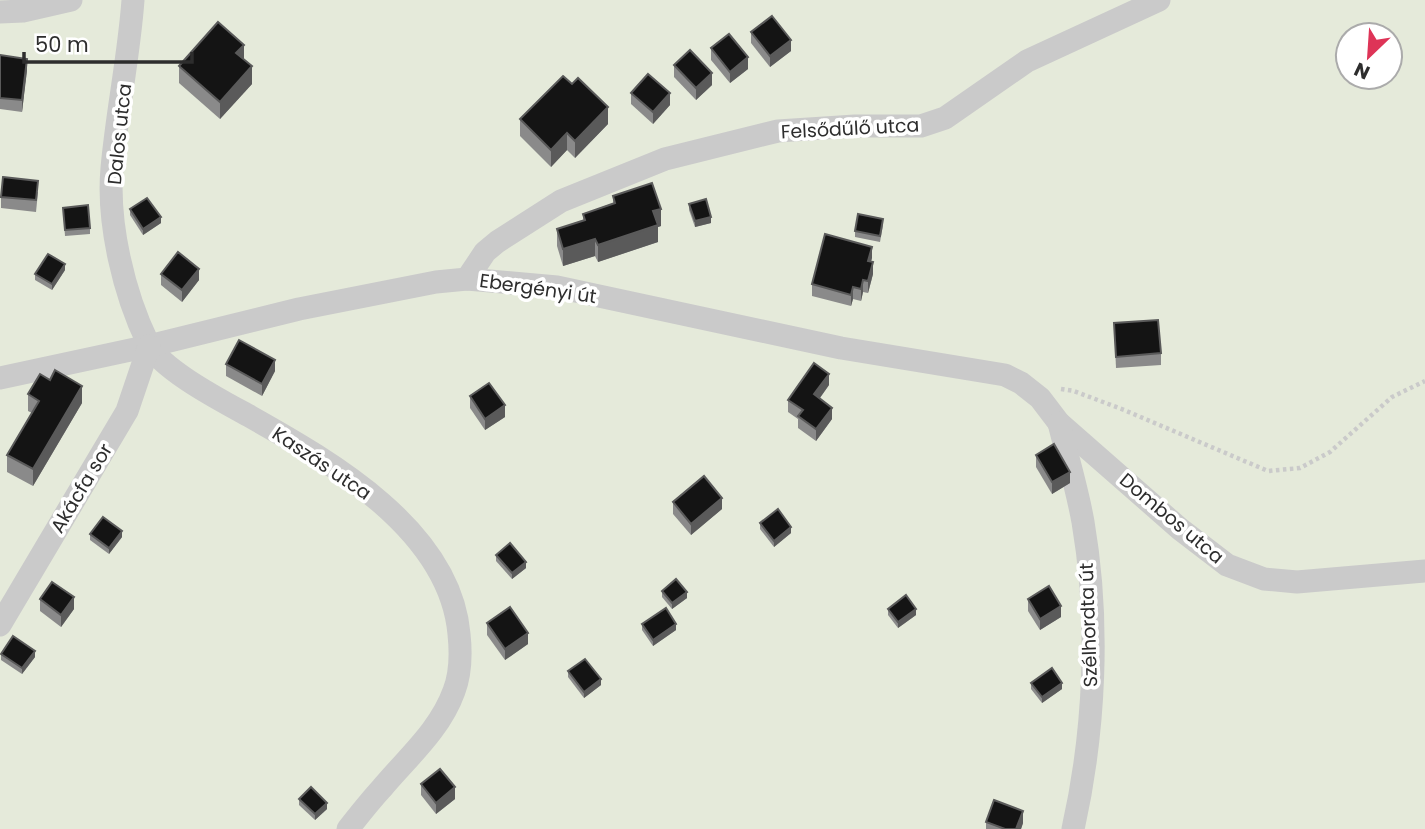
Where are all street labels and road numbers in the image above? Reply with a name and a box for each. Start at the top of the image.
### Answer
street label: Dalos utca [101,82,138,186]
street label: Felsődűlő utca [780,111,920,146]
street label: Ebergényi út [478,267,598,310]
street label: Kaszás utca [267,420,377,507]
street label: Akácfa sor [44,438,119,538]
street label: Dombos utca [1114,467,1230,570]
street label: Szélhordta út [1073,562,1104,688]

